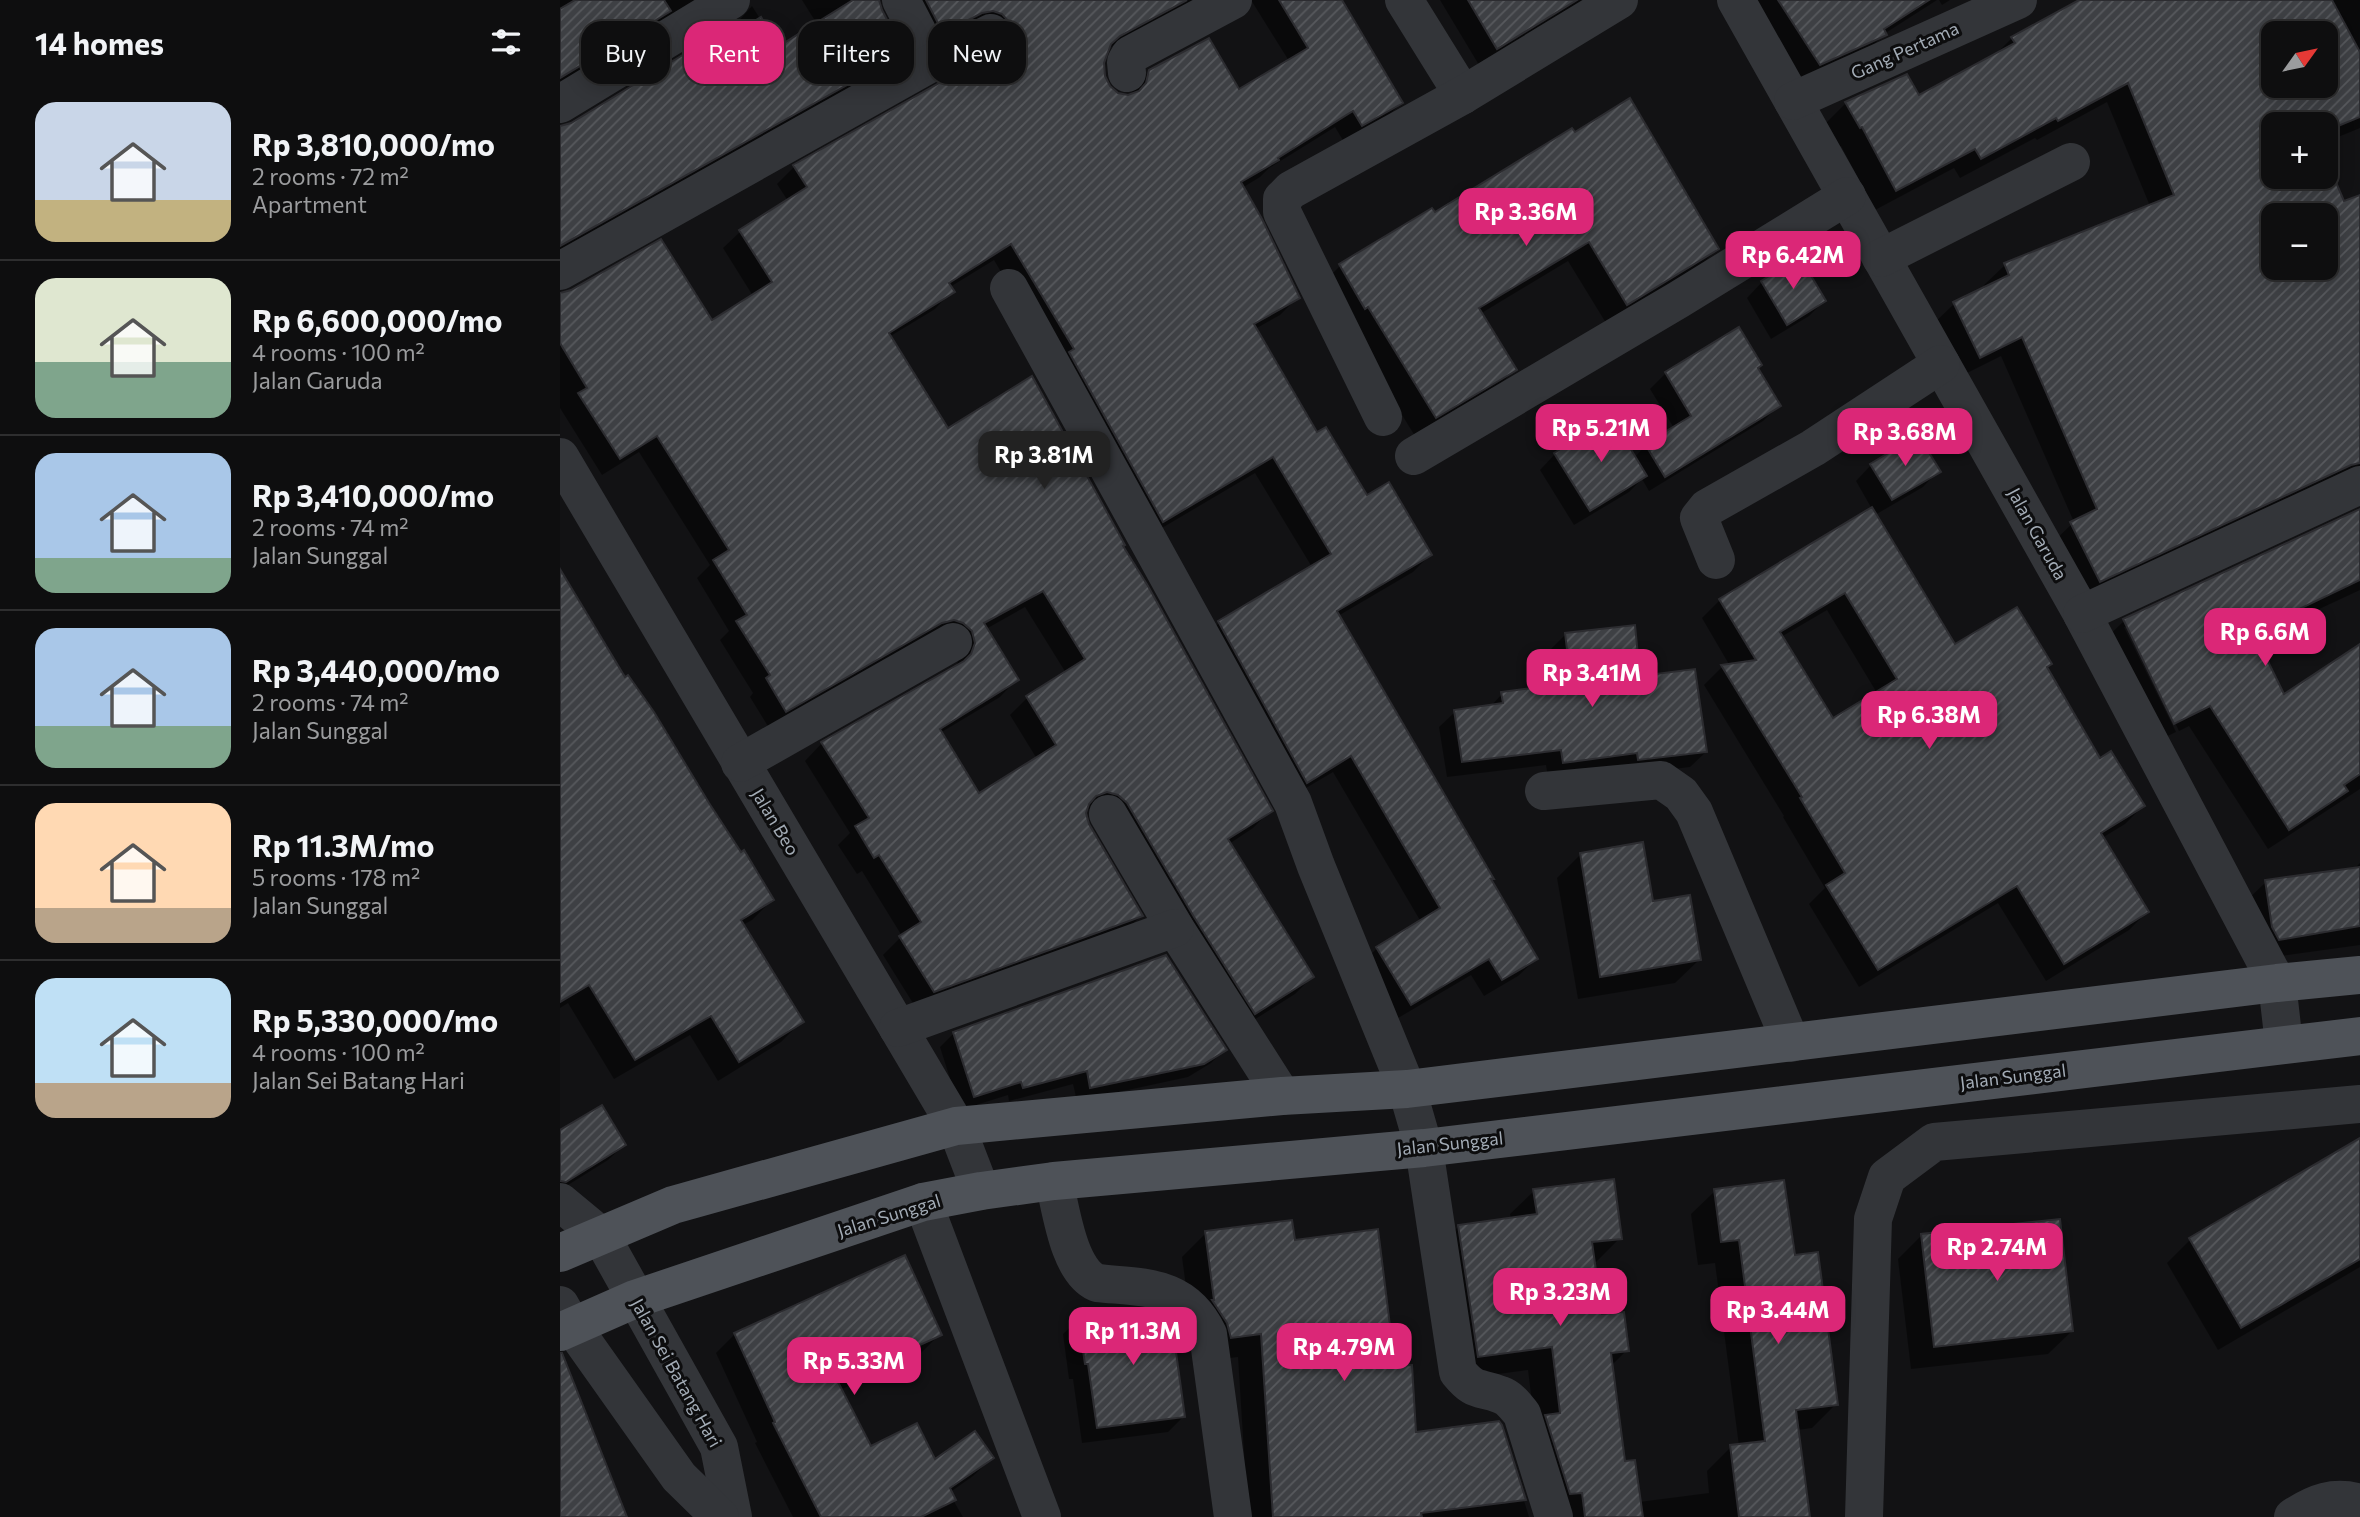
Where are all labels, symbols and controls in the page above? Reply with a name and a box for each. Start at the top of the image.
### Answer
street label: Gang Pertama [1847,17,1962,84]
chip: Buy [581,21,670,84]
chip: Rent [684,21,784,84]
chip: Filters [798,21,914,84]
chip: New [928,21,1026,84]
north arrow [2261,21,2338,98]
map controls [2261,21,2338,280]
icon: filters [487,23,525,61]
text: 14 homes [35,24,164,61]
button: + [2261,112,2338,189]
text: Rp 3,810,000/mo [252,125,495,162]
icon: home [91,130,175,214]
text: 2 rooms · 72 m² [252,162,409,190]
pin: Rp 3.36M [1454,188,1598,248]
text: Apartment [252,190,367,218]
text: Rp 3.36M [1475,197,1577,225]
button: − [2261,203,2338,280]
pin: Rp 6.42M [1721,232,1865,291]
text: Rp 6.42M [1742,240,1844,268]
text: Rp 6,600,000/mo [252,301,502,338]
icon: home [91,306,175,390]
text: 4 rooms · 100 m² [252,338,425,366]
text: Jalan Garuda [252,366,382,394]
pin: Rp 5.21M [1529,405,1673,464]
pin: Rp 3.68M [1833,408,1977,468]
text: Rp 5.21M [1552,413,1650,441]
text: Rp 3.68M [1853,417,1957,445]
pin: Rp 3.81M [972,432,1116,491]
text: Rp 3.81M [994,440,1094,468]
text: Rp 3,410,000/mo [252,476,494,513]
icon: home [91,481,175,565]
street label: Jalan Garuda [2004,484,2072,583]
text: 2 rooms · 74 m² [252,513,408,541]
text: Jalan Sunggal [252,541,388,569]
pin: Rp 6.6M [2200,608,2330,668]
text: Rp 6.6M [2220,617,2310,645]
pin: Rp 3.41M [1520,650,1664,709]
text: Rp 3,440,000/mo [252,651,500,688]
icon: home [91,656,175,740]
text: Rp 3.41M [1543,658,1641,686]
text: 2 rooms · 74 m² [252,688,408,716]
pin: Rp 6.38M [1857,692,2001,751]
text: Rp 6.38M [1877,700,1981,728]
text: Jalan Sunggal [252,716,388,744]
street label: Jalan Beo [747,784,804,859]
text: Rp 11.3M/mo [252,826,434,863]
icon: home [91,831,175,915]
text: 5 rooms · 178 m² [252,863,420,891]
text: Jalan Sunggal [252,891,388,919]
text: Rp 5,330,000/mo [252,1001,498,1038]
icon: home [91,1006,175,1090]
text: 4 rooms · 100 m² [252,1038,425,1066]
street label: Jalan Sunggal [1959,1059,2067,1093]
text: Jalan Sei Batang Hari [252,1066,465,1094]
street label: Jalan Sunggal [1396,1126,1504,1160]
street label: Jalan Sunggal [834,1189,943,1241]
pin: Rp 2.74M [1925,1224,2069,1283]
text: Rp 2.74M [1947,1232,2047,1260]
pin: Rp 3.23M [1488,1268,1632,1328]
text: Rp 3.23M [1509,1277,1611,1305]
pin: Rp 3.44M [1706,1286,1850,1346]
street label: Jalan Sei Batang Hari [627,1294,727,1451]
text: Rp 3.44M [1726,1295,1830,1323]
pin: Rp 11.3M [1061,1308,1205,1367]
text: Rp 11.3M [1085,1316,1181,1344]
pin: Rp 4.79M [1272,1324,1416,1383]
text: Rp 4.79M [1293,1332,1395,1360]
pin: Rp 5.33M [782,1338,926,1397]
text: Rp 5.33M [803,1346,905,1374]

